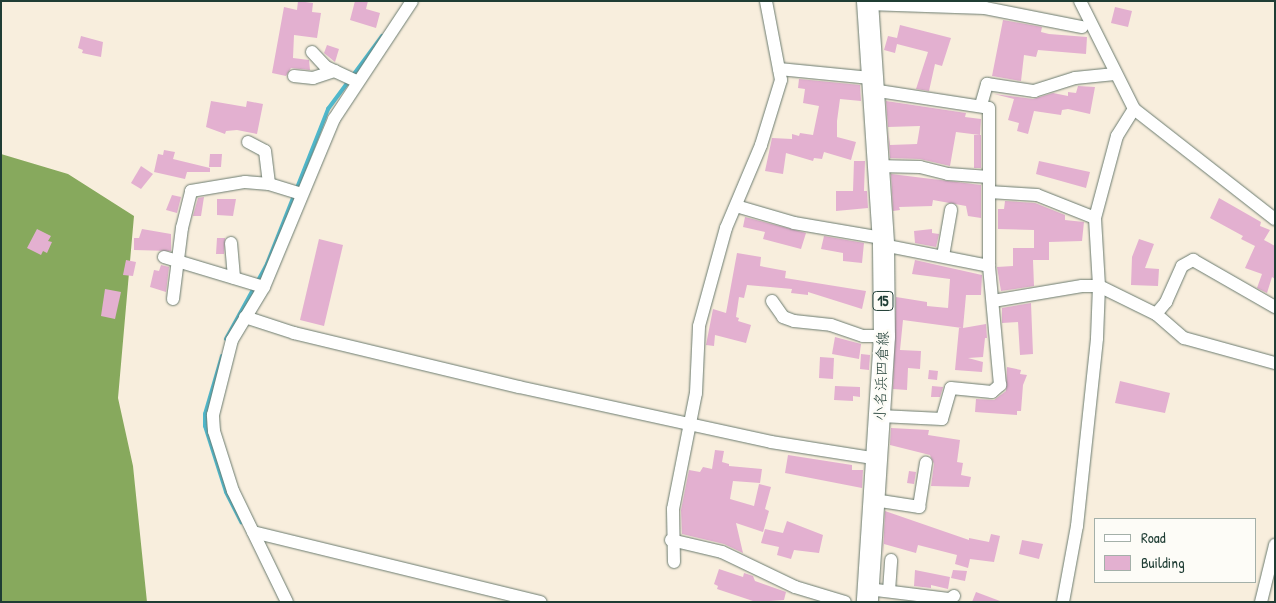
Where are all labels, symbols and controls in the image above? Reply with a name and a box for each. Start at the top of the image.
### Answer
road number: 15 [872,290,894,312]
street label: 小名浜四倉線 [870,331,892,421]
legend [1094,518,1256,583]
text: Road [1141,527,1166,548]
text: Building [1141,552,1185,573]

